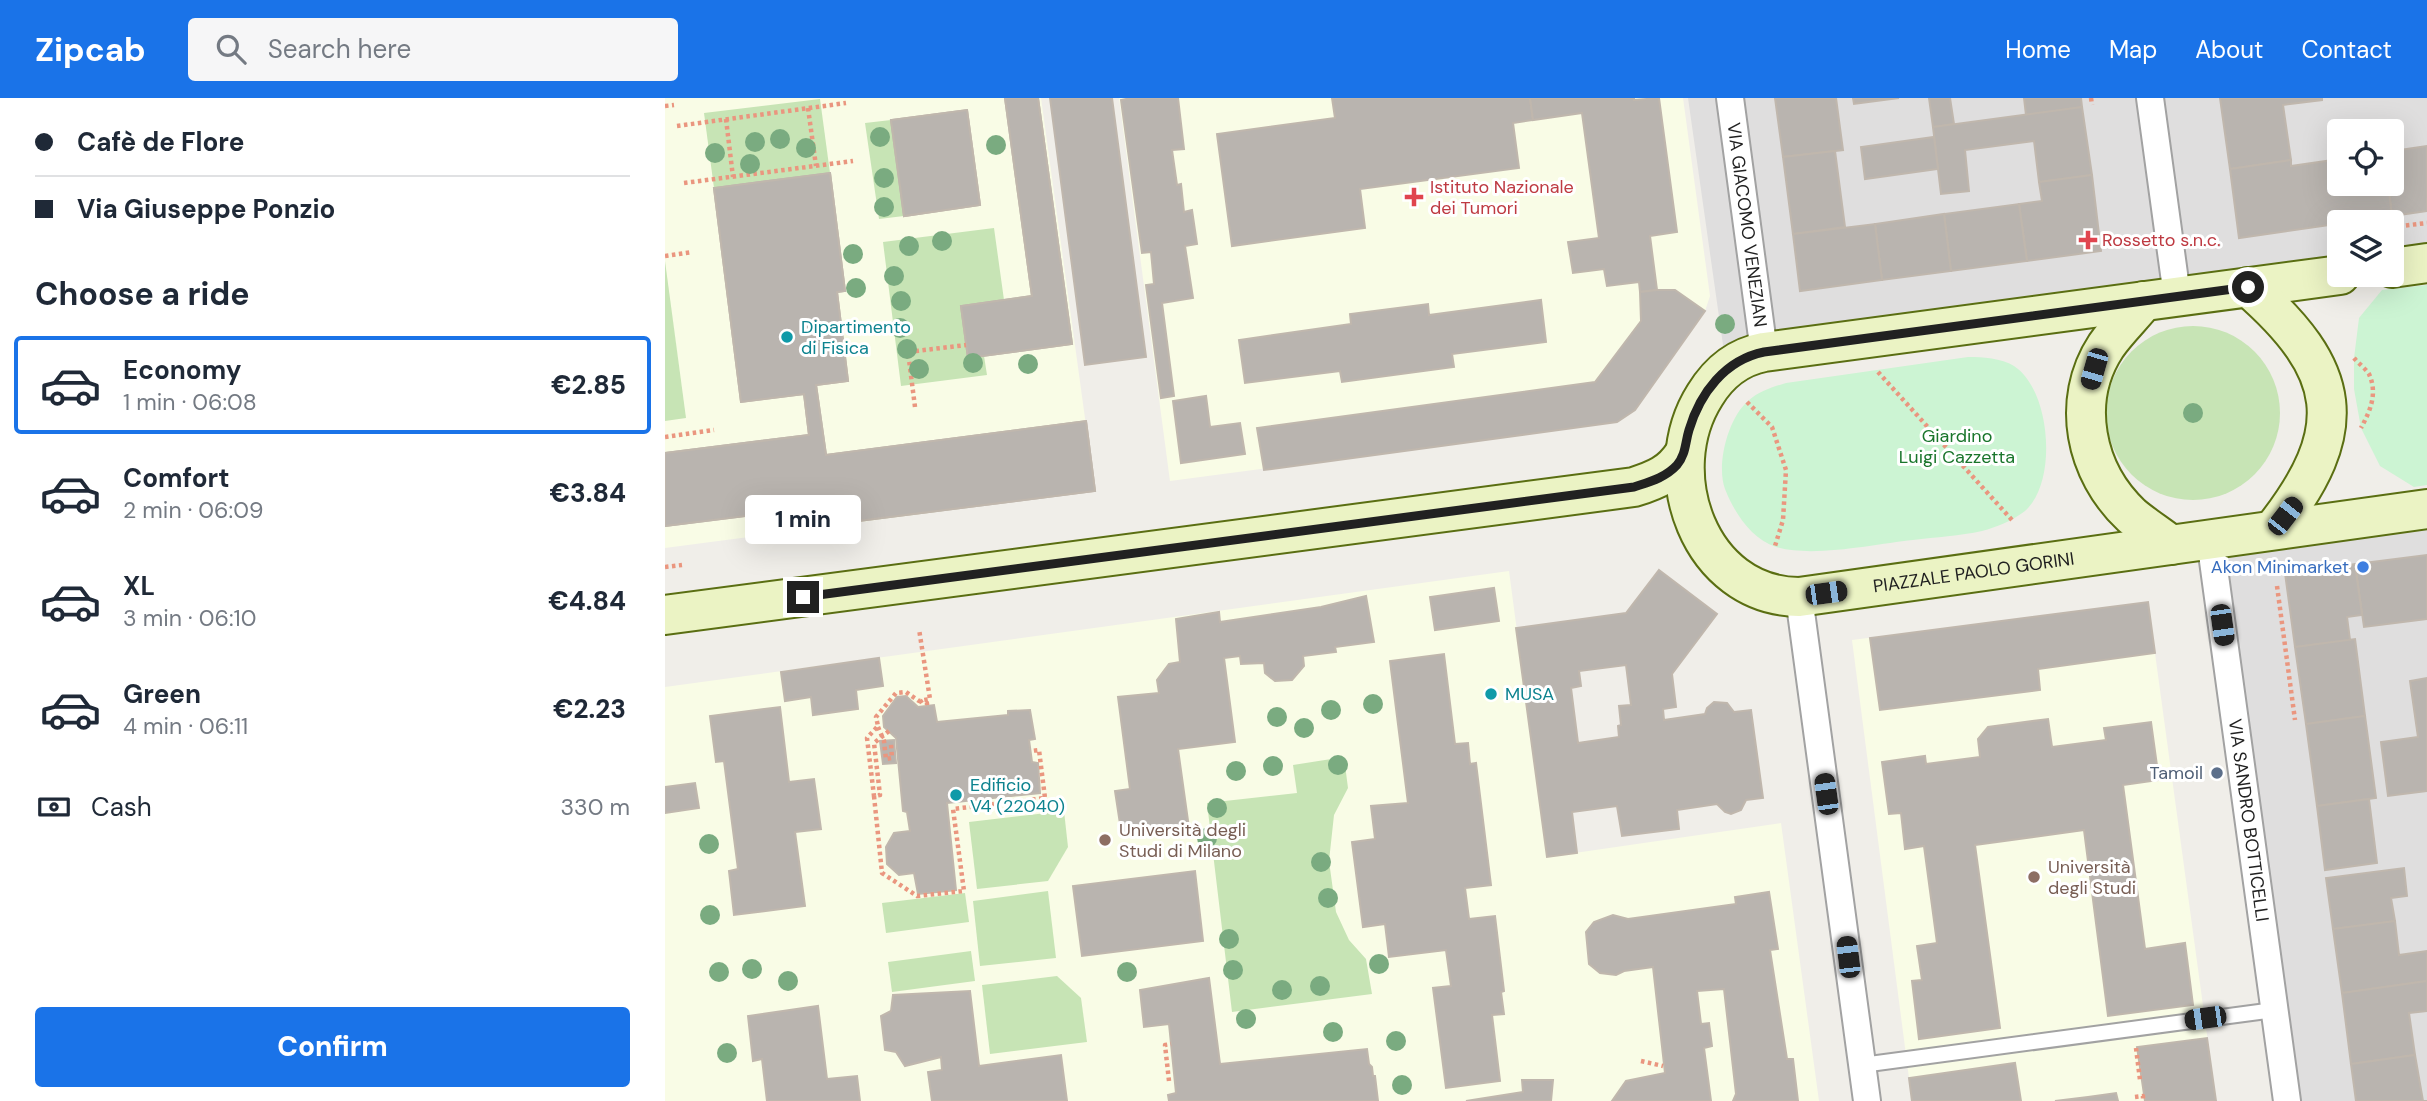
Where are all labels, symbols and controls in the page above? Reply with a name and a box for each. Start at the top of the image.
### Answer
search box [188,18,678,81]
text: Zipcab [35,28,146,71]
icon: search [212,30,250,68]
text: Search here [268,32,411,66]
text: Home [2005,34,2071,65]
text: Map [2109,34,2157,65]
text: About [2195,34,2264,65]
text: Contact [2302,34,2392,65]
map controls [2327,119,2404,287]
button: locate [2327,119,2404,196]
street label: VIA GIACOMO VENEZIAN [1721,121,1773,329]
text: Cafè de Flore [77,125,244,159]
place label: Istituto Nazionale dei Tumori [1430,175,1574,220]
marker: Istituto Nazionale dei Tumori [1404,187,1424,207]
text: Via Giuseppe Ponzio [77,192,335,226]
button: layers [2327,210,2404,287]
place label: Rossetto s.n.c. [2102,228,2221,252]
marker: Rossetto s.n.c. [2080,232,2096,248]
route start [2232,271,2264,303]
text: Choose a ride [35,273,250,315]
place label: Dipartimento di Fisica [801,315,911,360]
marker: Dipartimento di Fisica [779,329,795,345]
car [2079,346,2110,392]
text: Economy [123,353,241,387]
icon: car [39,354,102,417]
text: €2.85 [551,368,626,402]
text: 1 min · 06:08 [123,387,257,417]
park label: Giardino Luigi Cazzetta [1899,424,2015,469]
text: Comfort [123,461,229,495]
icon: car [39,462,102,525]
text: €3.84 [549,476,626,510]
car [2264,493,2307,539]
text: 2 min · 06:09 [123,495,263,525]
callout: 1 min [745,496,861,545]
text: 1 min [775,504,831,534]
street label: PIAZZALE PAOLO GORINI [1872,547,2076,598]
place label: Akon Minimarket [2211,555,2349,579]
marker: Akon Minimarket [2355,559,2371,575]
text: XL [123,569,155,603]
icon: car [39,570,102,633]
car [1804,580,1849,606]
route end [787,581,819,613]
text: €4.84 [548,584,626,618]
text: 3 min · 06:10 [123,603,256,633]
car [2209,603,2236,647]
text: Green [123,677,201,711]
icon: car [39,678,102,741]
place label: MUSA [1505,682,1554,706]
marker: MUSA [1483,686,1499,702]
text: €2.23 [553,692,626,726]
text: 4 min · 06:11 [123,711,248,741]
street label: VIA SANDRO BOTTICELLI [2223,717,2274,923]
place label: Tamoil [2149,761,2203,785]
marker: Tamoil [2209,765,2225,781]
car [1813,772,1840,816]
place label: Edificio V4 (22040) [970,773,1065,818]
marker: Edificio V4 (22040) [948,787,964,803]
icon: cash [35,788,73,826]
text: Cash [91,790,152,824]
text: 330 m [560,792,630,822]
place label: Università degli Studi di Milano [1119,818,1246,863]
marker: Università degli Studi di Milano [1097,832,1113,848]
place label: Università degli Studi [2048,855,2136,900]
marker: Università degli Studi [2026,869,2042,885]
car [1836,935,1861,979]
car [2183,1005,2228,1031]
button: Confirm [35,1007,630,1087]

